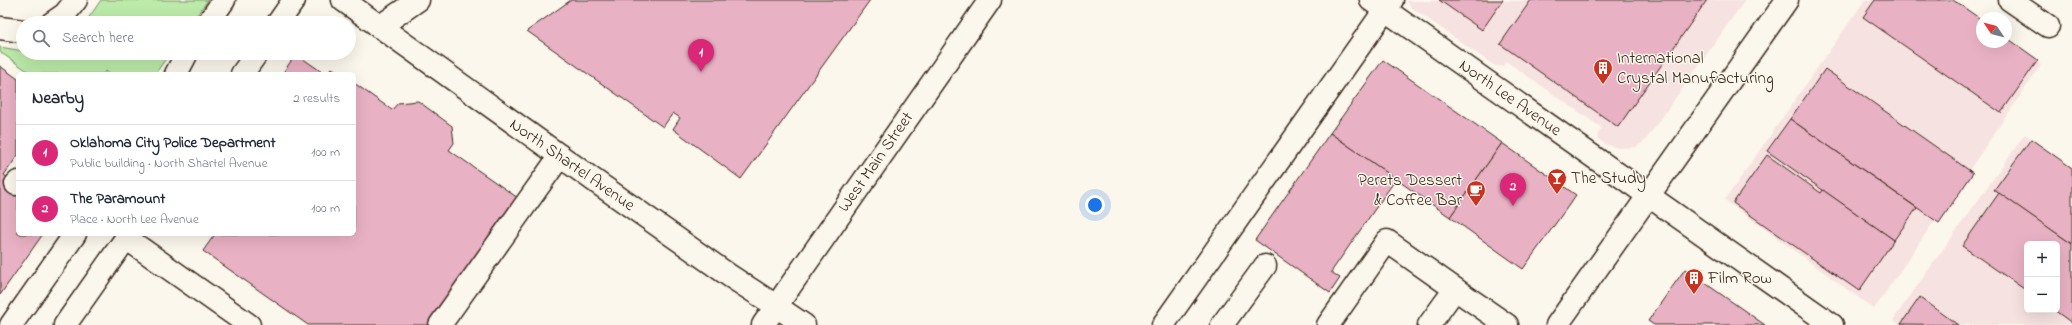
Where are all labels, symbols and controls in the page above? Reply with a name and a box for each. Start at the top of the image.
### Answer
north arrow [1976,12,2012,48]
search box [16,16,356,60]
icon: search [30,27,52,49]
text: Search here [62,27,134,49]
pin: 1 [688,39,714,72]
place label: International Crystal Manufacturing [1617,46,1774,93]
street label: North Lee Avenue [1454,53,1567,143]
building icon: International Crystal Manufacturing [1592,57,1614,85]
text: Nearby [32,86,84,111]
text: 2 results [293,89,340,108]
street label: West Main Street [832,106,920,217]
street label: North Shartel Avenue [504,112,640,218]
text: Oklahoma City Police Department [70,132,276,154]
text: 1 [43,143,47,162]
text: 100 m [311,143,340,162]
text: Public building · North Shartel Avenue [70,154,268,173]
place label: The Study [1571,166,1646,192]
bar icon: The Study [1546,167,1568,195]
place label: Perets Dessert & Coffee Bar [1358,168,1463,213]
pin: 2 [1500,173,1526,206]
cafe icon: Perets Dessert & Coffee Bar [1465,179,1487,207]
text: The Paramount [70,188,165,210]
your location [1085,195,1105,215]
text: 2 [42,199,48,218]
text: 100 m [311,199,340,218]
text: Place · North Lee Avenue [70,210,199,229]
map controls [2024,241,2060,313]
button: + [2024,241,2060,277]
place label: Film Row [1707,266,1772,291]
building icon: Film Row [1683,267,1705,295]
button: − [2024,277,2060,313]

